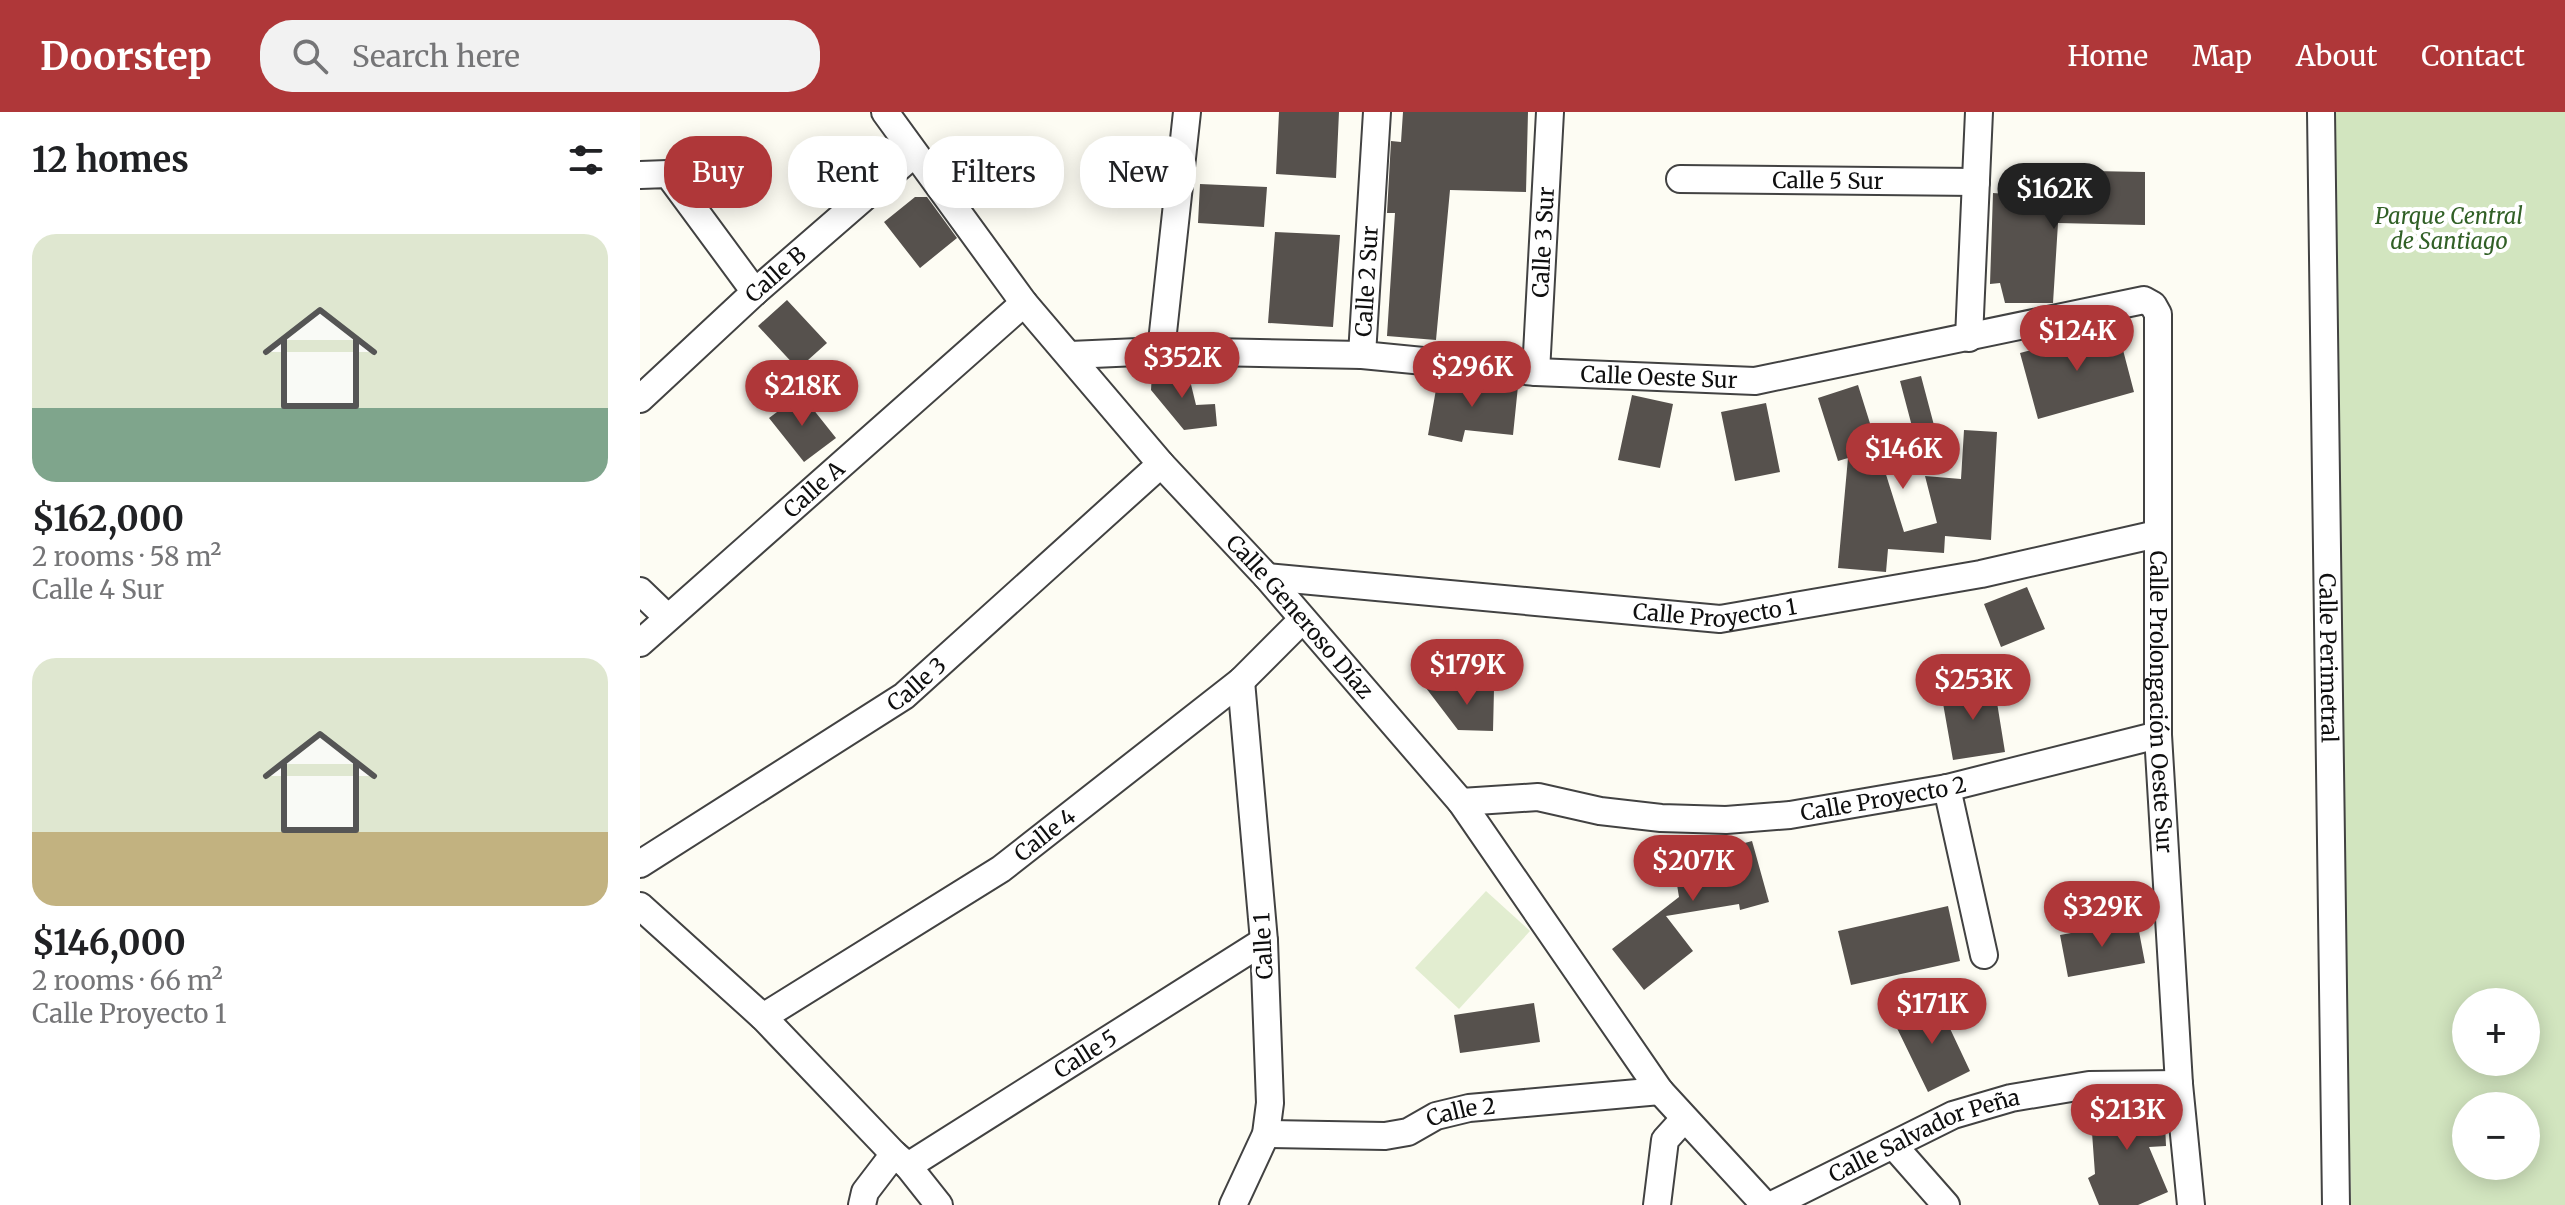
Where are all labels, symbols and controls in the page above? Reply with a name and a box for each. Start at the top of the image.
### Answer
search box [260,20,820,92]
text: Doorstep [40,33,212,80]
icon: search [288,34,332,78]
text: Search here [352,37,520,75]
text: Home [2067,38,2148,74]
text: Map [2192,38,2252,74]
text: About [2296,38,2377,74]
text: Contact [2421,38,2525,74]
chip: Buy [664,136,772,208]
chip: Rent [788,136,907,208]
chip: Filters [923,136,1064,208]
chip: New [1080,136,1196,208]
icon: filters [564,138,608,182]
text: 12 homes [32,139,189,181]
pin: $162K [1998,163,2110,231]
street label: Calle 5 Sur [1772,166,1884,195]
text: $162K [2015,172,2093,205]
street label: Calle 3 Sur [1526,186,1560,298]
park label: Parque Central de Santiago [2375,202,2523,255]
street label: Calle 2 Sur [1349,225,1384,338]
street label: Calle B [739,240,812,308]
icon: home [248,286,392,430]
pin: $124K [2021,305,2133,373]
text: $124K [2038,314,2116,347]
pin: $352K [1126,332,1238,400]
text: $352K [1143,341,1221,374]
pin: $296K [1416,341,1528,409]
text: $296K [1431,350,1513,383]
pin: $218K [746,360,858,428]
street label: Calle Oeste Sur [1580,360,1738,394]
text: $218K [763,369,841,402]
pin: $146K [1847,423,1959,491]
text: $146K [1864,432,1942,465]
street label: Calle A [777,454,850,524]
text: $162,000 [32,498,184,540]
street label: Calle Generoso Díaz [1220,529,1380,704]
text: 2 rooms · 58 m² [32,540,221,573]
street label: Calle Prolongación Oeste Sur [2144,550,2179,854]
text: Calle 4 Sur [32,573,164,606]
street label: Calle Perimetral [2313,573,2344,743]
street label: Calle Proyecto 1 [1632,592,1799,633]
pin: $179K [1411,639,1523,707]
text: $179K [1429,648,1505,681]
street label: Calle 3 [882,651,952,717]
pin: $253K [1917,654,2029,722]
text: $253K [1934,663,2013,696]
icon: home [248,710,392,854]
street label: Calle Proyecto 2 [1798,770,1969,827]
street label: Calle 4 [1009,802,1082,867]
pin: $207K [1637,835,1749,903]
text: $207K [1652,844,1734,877]
pin: $329K [2046,881,2158,949]
text: $329K [2062,890,2142,923]
street label: Calle 1 [1247,912,1279,980]
text: $146,000 [32,922,186,964]
text: 2 rooms · 66 m² [32,964,223,997]
pin: $171K [1876,978,1988,1046]
text: $171K [1895,987,1969,1020]
map controls [2452,988,2540,1180]
button: + [2452,988,2540,1076]
text: Calle Proyecto 1 [32,997,226,1030]
street label: Calle 5 [1049,1023,1122,1084]
street label: Calle Salvador Peña [1824,1083,2022,1189]
pin: $213K [2071,1084,2183,1152]
street label: Calle 2 [1421,1092,1497,1133]
button: − [2452,1092,2540,1180]
text: $213K [2089,1093,2165,1126]

